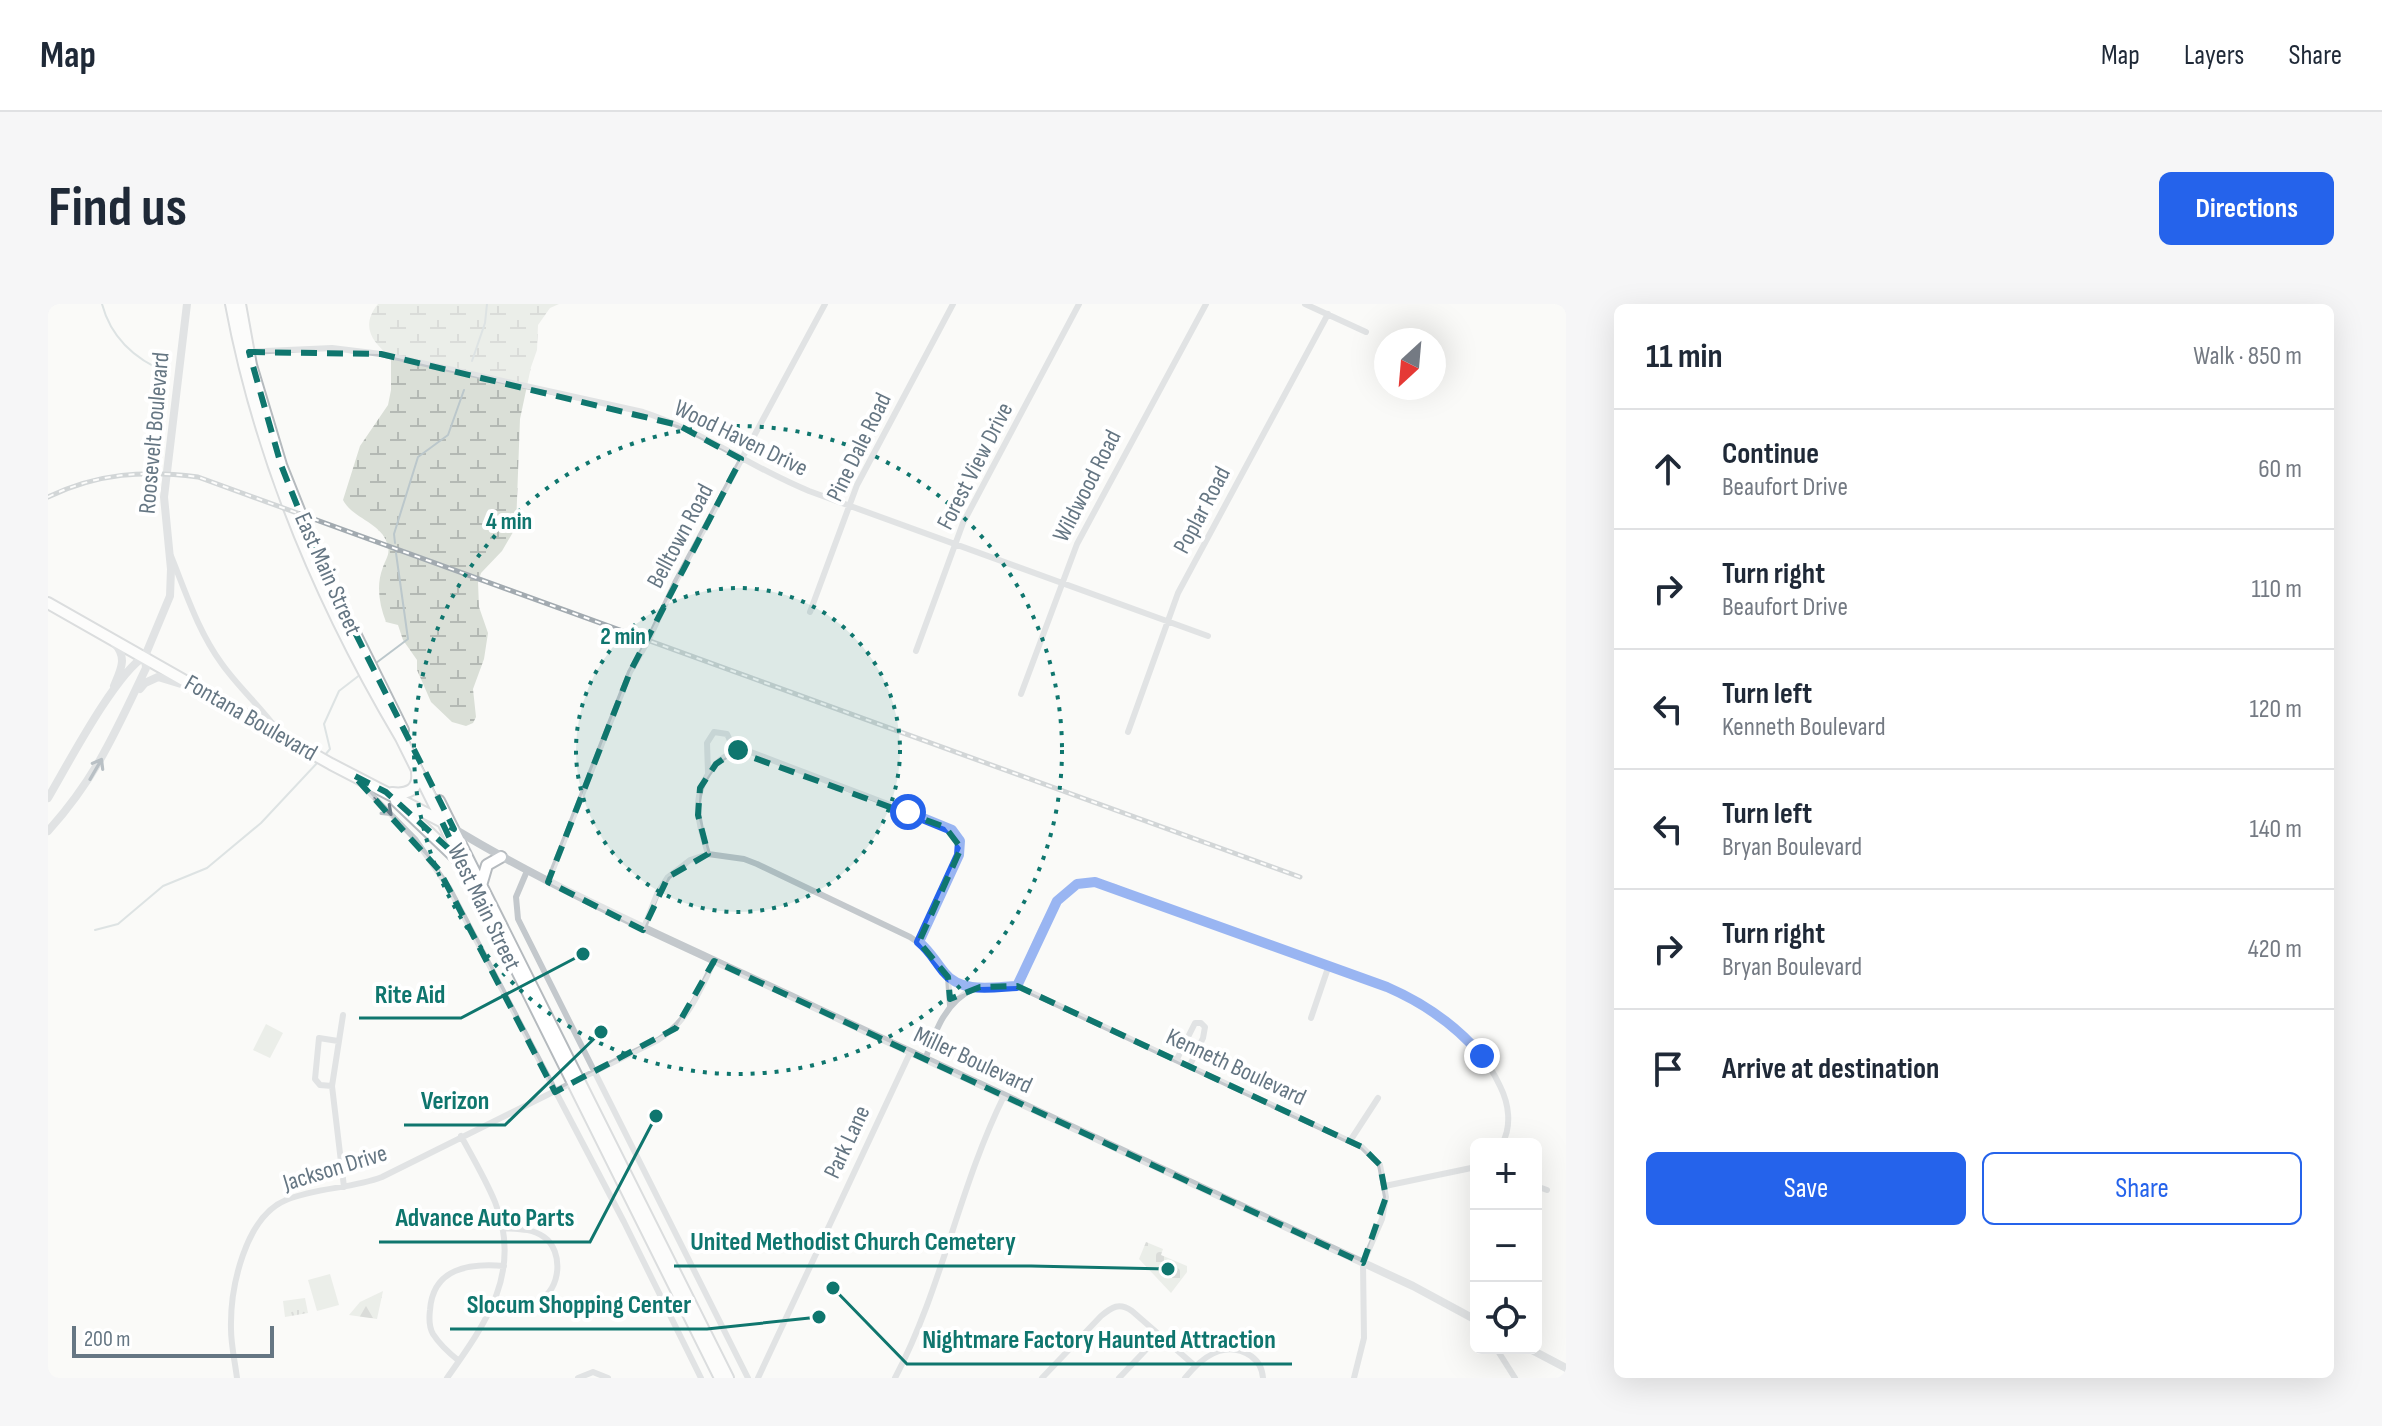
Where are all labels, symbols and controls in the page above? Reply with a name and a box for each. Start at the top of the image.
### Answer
text: Map [40,33,96,78]
text: Map [2101,39,2140,72]
text: Layers [2184,39,2244,72]
text: Share [2288,39,2342,72]
button: Directions [2159,172,2334,245]
text: Find us [48,175,187,242]
north arrow [1374,328,1446,400]
text: 11 min [1646,336,1723,377]
text: Walk · 850 m [2193,341,2302,372]
street label: Roosevelt Boulevard [132,351,176,515]
street label: Pine Dale Road [820,388,898,506]
street label: Wood Haven Drive [669,393,813,483]
street label: Forest View Drive [931,398,1019,534]
street label: Wildwood Road [1046,425,1128,547]
text: Continue [1722,436,1819,472]
icon: ahead [1646,447,1690,491]
text: 60 m [2258,454,2302,485]
street label: Poplar Road [1167,462,1237,558]
text: Beaufort Drive [1722,472,1848,503]
street label: Belltown Road [640,479,720,593]
text: 4 min [486,507,532,536]
street label: East Main Street [288,508,368,640]
text: Turn right [1722,556,1825,592]
icon: right [1646,567,1690,611]
text: 110 m [2251,574,2302,605]
text: Beaufort Drive [1722,592,1848,623]
text: 2 min [600,622,646,651]
street label: Fontana Boulevard [180,668,322,768]
text: Turn left [1722,676,1812,712]
icon: left [1646,687,1690,731]
text: 120 m [2249,694,2302,725]
text: Kenneth Boulevard [1722,712,1886,743]
centre of rings [724,736,752,764]
one-way arrow [88,758,104,781]
route start [890,794,926,830]
text: Turn left [1722,796,1812,832]
one-way arrow [373,798,393,816]
icon: left [1646,807,1690,851]
text: 140 m [2250,814,2302,845]
text: Bryan Boulevard [1722,832,1862,863]
street label: West Main Street [441,839,527,975]
text: Turn right [1722,916,1825,952]
icon: right [1646,927,1690,971]
text: 420 m [2248,934,2302,965]
text: Bryan Boulevard [1722,952,1862,983]
callout: Rite Aid [359,968,461,1018]
text: Rite Aid [375,980,445,1011]
street label: Miller Boulevard [909,1020,1037,1100]
street label: Kenneth Boulevard [1161,1022,1311,1112]
route end [1464,1038,1500,1074]
icon: arrive [1646,1047,1690,1091]
text: Arrive at destination [1722,1051,1939,1087]
callout: Verizon [404,1075,505,1125]
text: Verizon [421,1086,489,1117]
street label: Park Lane [818,1101,876,1183]
street label: Jackson Drive [279,1138,390,1198]
map controls [1470,1138,1542,1354]
button: + [1470,1138,1542,1210]
button: Save [1646,1152,1966,1225]
button: Share [1982,1152,2302,1225]
callout: Advance Auto Parts [379,1192,590,1242]
text: Advance Auto Parts [395,1203,574,1234]
button: − [1470,1210,1542,1282]
callout: United Methodist Church Cemetery [674,1216,1031,1266]
text: United Methodist Church Cemetery [690,1227,1016,1258]
callout: Slocum Shopping Center [450,1279,707,1329]
button: locate [1470,1282,1542,1354]
text: Slocum Shopping Center [467,1290,691,1321]
callout: Nightmare Factory Haunted Attraction [907,1314,1292,1364]
scale bar [72,1322,274,1358]
text: Nightmare Factory Haunted Attraction [922,1325,1276,1356]
text: 200 m [84,1326,130,1353]

